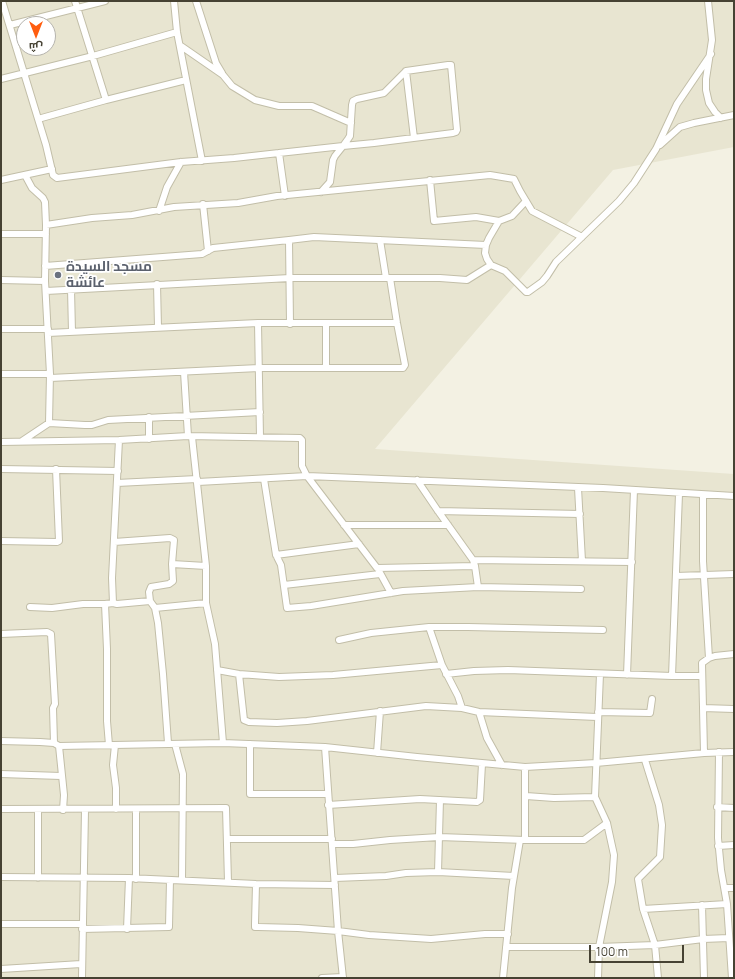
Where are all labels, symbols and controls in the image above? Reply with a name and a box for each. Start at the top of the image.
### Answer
north arrow [16,16,56,56]
text: ش [29,40,43,55]
place label: مسجد السيدة عائشة [66,259,152,292]
marker: مسجد السيدة عائشة [53,270,63,280]
scale bar [591,937,686,963]
text: 100 m [596,943,628,960]

